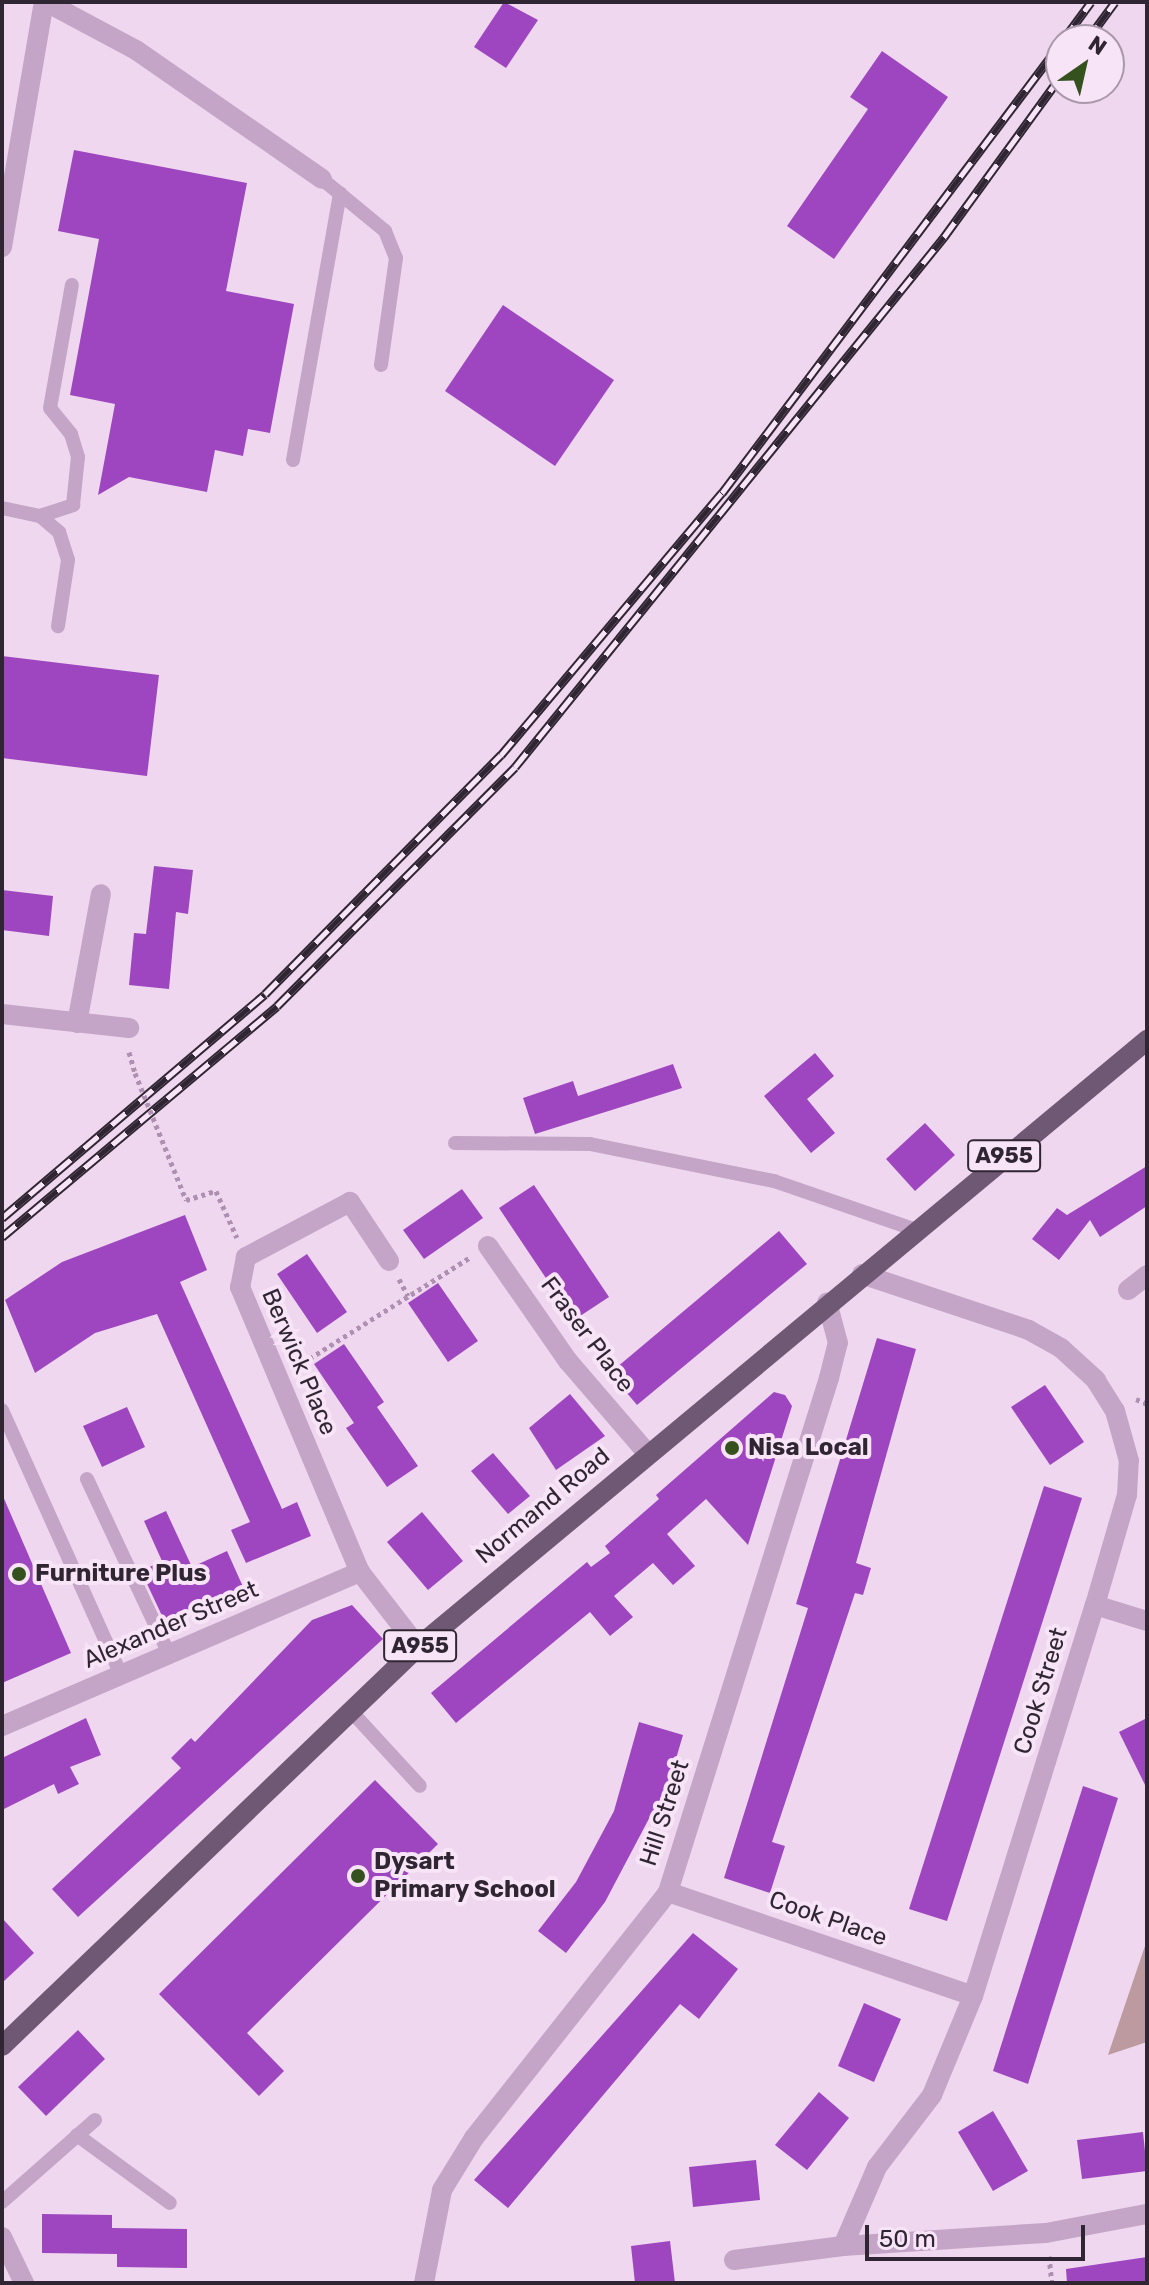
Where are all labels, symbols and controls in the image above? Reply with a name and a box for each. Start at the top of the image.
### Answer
north arrow [1045,24,1125,104]
text: N [1083,30,1112,61]
road number: A955 [966,1138,1042,1174]
street label: Fraser Place [534,1271,640,1399]
street label: Berwick Place [255,1284,343,1440]
place label: Nisa Local [748,1434,869,1462]
marker: Nisa Local [723,1439,741,1457]
street label: Normand Road [470,1442,616,1570]
place label: Furniture Plus [35,1560,207,1588]
marker: Furniture Plus [10,1565,28,1583]
street label: Alexander Street [79,1575,263,1675]
street label: Cook Street [1008,1624,1074,1758]
road number: A955 [382,1628,458,1664]
street label: Hill Street [634,1756,696,1870]
place label: Dysart Primary School [374,1848,556,1904]
marker: Dysart Primary School [349,1867,367,1885]
street label: Cook Place [765,1885,891,1953]
scale bar [869,2209,1089,2259]
text: 50 m [879,2225,936,2253]

